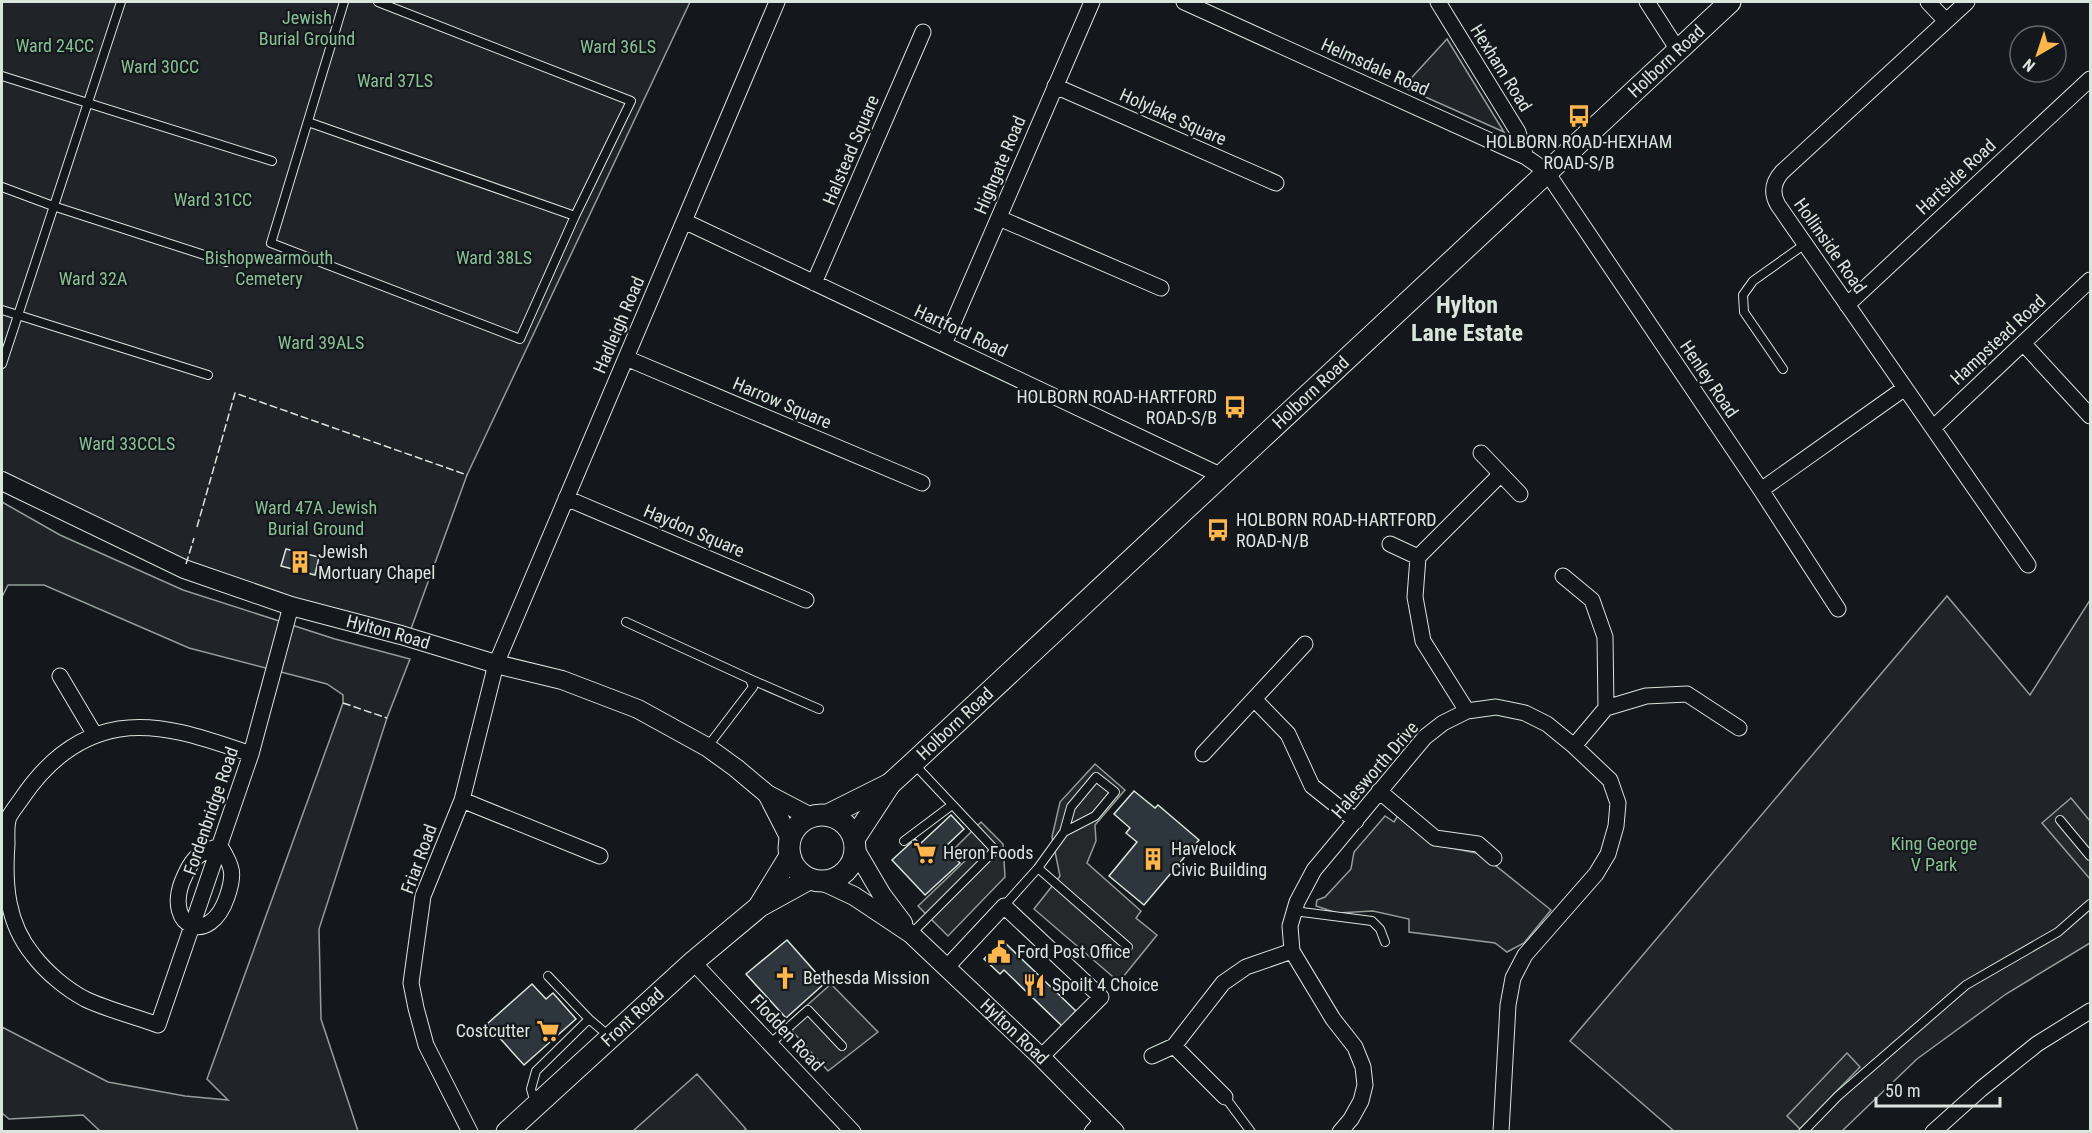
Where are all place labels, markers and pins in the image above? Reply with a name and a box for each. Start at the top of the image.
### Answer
bus stop icon: HOLBORN ROAD-HEXHAM ROAD-S/B [1566,103,1592,129]
place label: HOLBORN ROAD-HEXHAM ROAD-S/B [1486,131,1672,173]
place label: HOLBORN ROAD-HARTFORD ROAD-S/B [1016,386,1217,428]
bus stop icon: HOLBORN ROAD-HARTFORD ROAD-S/B [1222,394,1248,420]
place label: HOLBORN ROAD-HARTFORD ROAD-N/B [1236,509,1437,551]
bus stop icon: HOLBORN ROAD-HARTFORD ROAD-N/B [1205,517,1231,543]
place label: Jewish Mortuary Chapel [318,541,435,583]
building icon: Jewish Mortuary Chapel [287,549,313,575]
place label: Havelock Civic Building [1171,838,1267,880]
supermarket icon: Heron Foods [912,840,938,866]
place label: Heron Foods [943,842,1033,863]
building icon: Havelock Civic Building [1140,846,1166,872]
public building icon: Ford Post Office [986,939,1012,965]
place label: Ford Post Office [1017,941,1130,962]
church icon: Bethesda Mission [772,965,798,991]
place label: Bethesda Mission [803,967,930,988]
restaurant icon: Spoilt 4 Choice [1021,972,1047,998]
place label: Spoilt 4 Choice [1052,974,1159,995]
supermarket icon: Costcutter [535,1018,561,1044]
place label: Costcutter [456,1020,531,1041]

